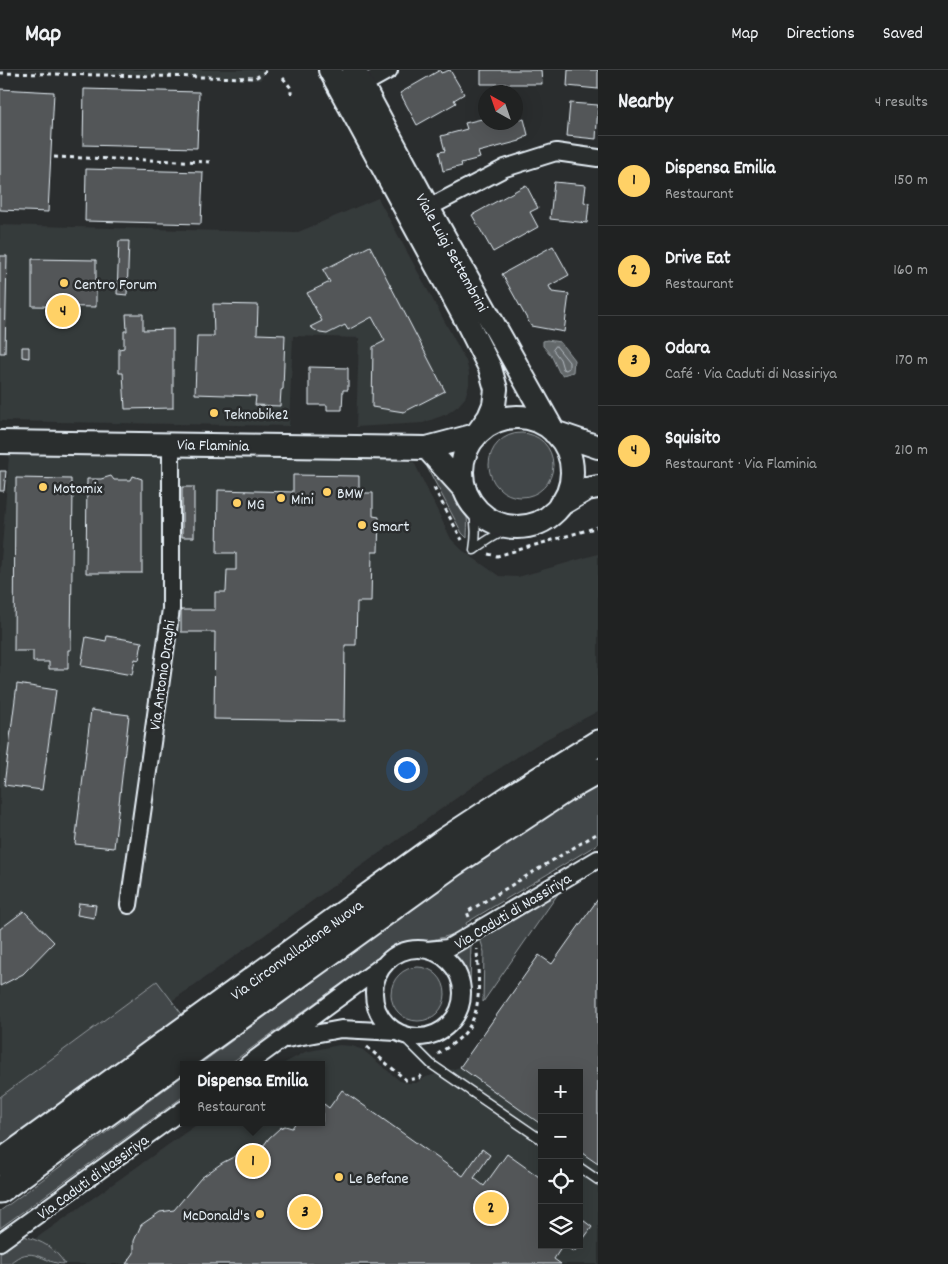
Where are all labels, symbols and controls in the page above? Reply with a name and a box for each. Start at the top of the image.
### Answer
text: Map [25,18,61,52]
text: Map [731,22,758,47]
text: Directions [786,22,855,47]
text: Saved [883,22,923,47]
north arrow [478,85,523,130]
text: Nearby [618,88,673,118]
text: 4 results [875,91,928,114]
text: Dispensa Emilia [665,156,776,183]
text: 1 [632,169,636,192]
text: 150 m [894,169,928,192]
text: Restaurant [665,183,734,206]
street label: Viale Luigi Settembrini [409,190,493,317]
text: Drive Eat [665,246,731,273]
text: 2 [631,259,638,282]
text: 160 m [893,259,928,282]
text: Restaurant [665,273,734,296]
place label: Centro Forum [74,274,157,297]
marker: Centro Forum [58,277,70,289]
pin: 4 [47,292,79,330]
text: Odara [665,336,710,363]
text: 3 [630,349,638,372]
text: 170 m [895,349,928,372]
text: Café · Via Caduti di Nassiriya [665,363,837,386]
place label: Teknobike2 [224,404,289,427]
marker: Teknobike2 [208,407,220,419]
text: Squisito [665,426,720,453]
street label: Via Flaminia [177,434,250,459]
text: 4 [631,439,637,462]
text: 210 m [894,439,928,462]
text: Restaurant · Via Flaminia [665,453,817,476]
place label: Motomix [53,478,102,501]
marker: Motomix [37,481,49,493]
place label: BMW [337,483,364,506]
marker: BMW [321,486,333,498]
place label: Mini [291,489,314,512]
marker: Mini [275,492,287,504]
place label: MG [247,494,264,517]
marker: MG [231,497,243,509]
place label: Smart [372,516,409,539]
marker: Smart [356,519,368,531]
street label: Via Antonio Draghi [144,619,183,732]
your location [394,757,420,783]
street label: Via Caduti di Nassiriya [450,868,577,956]
street label: Via Circonvallazione Nuova [226,895,369,1007]
popup [180,1061,325,1126]
text: Dispensa Emilia [197,1069,308,1096]
map controls [538,1069,583,1249]
button: + [538,1069,583,1114]
text: Restaurant [197,1096,266,1119]
button: − [538,1114,583,1159]
street label: Via Caduti di Nassiriya [33,1129,154,1226]
pin: 1 [237,1142,269,1180]
button: locate [538,1159,583,1204]
place label: Le Befane [349,1168,408,1191]
marker: Le Befane [333,1171,345,1183]
pin: 2 [475,1189,507,1227]
pin: 3 [289,1193,321,1231]
button: layers [538,1204,583,1249]
place label: McDonald's [183,1205,250,1228]
marker: McDonald's [254,1208,266,1220]

